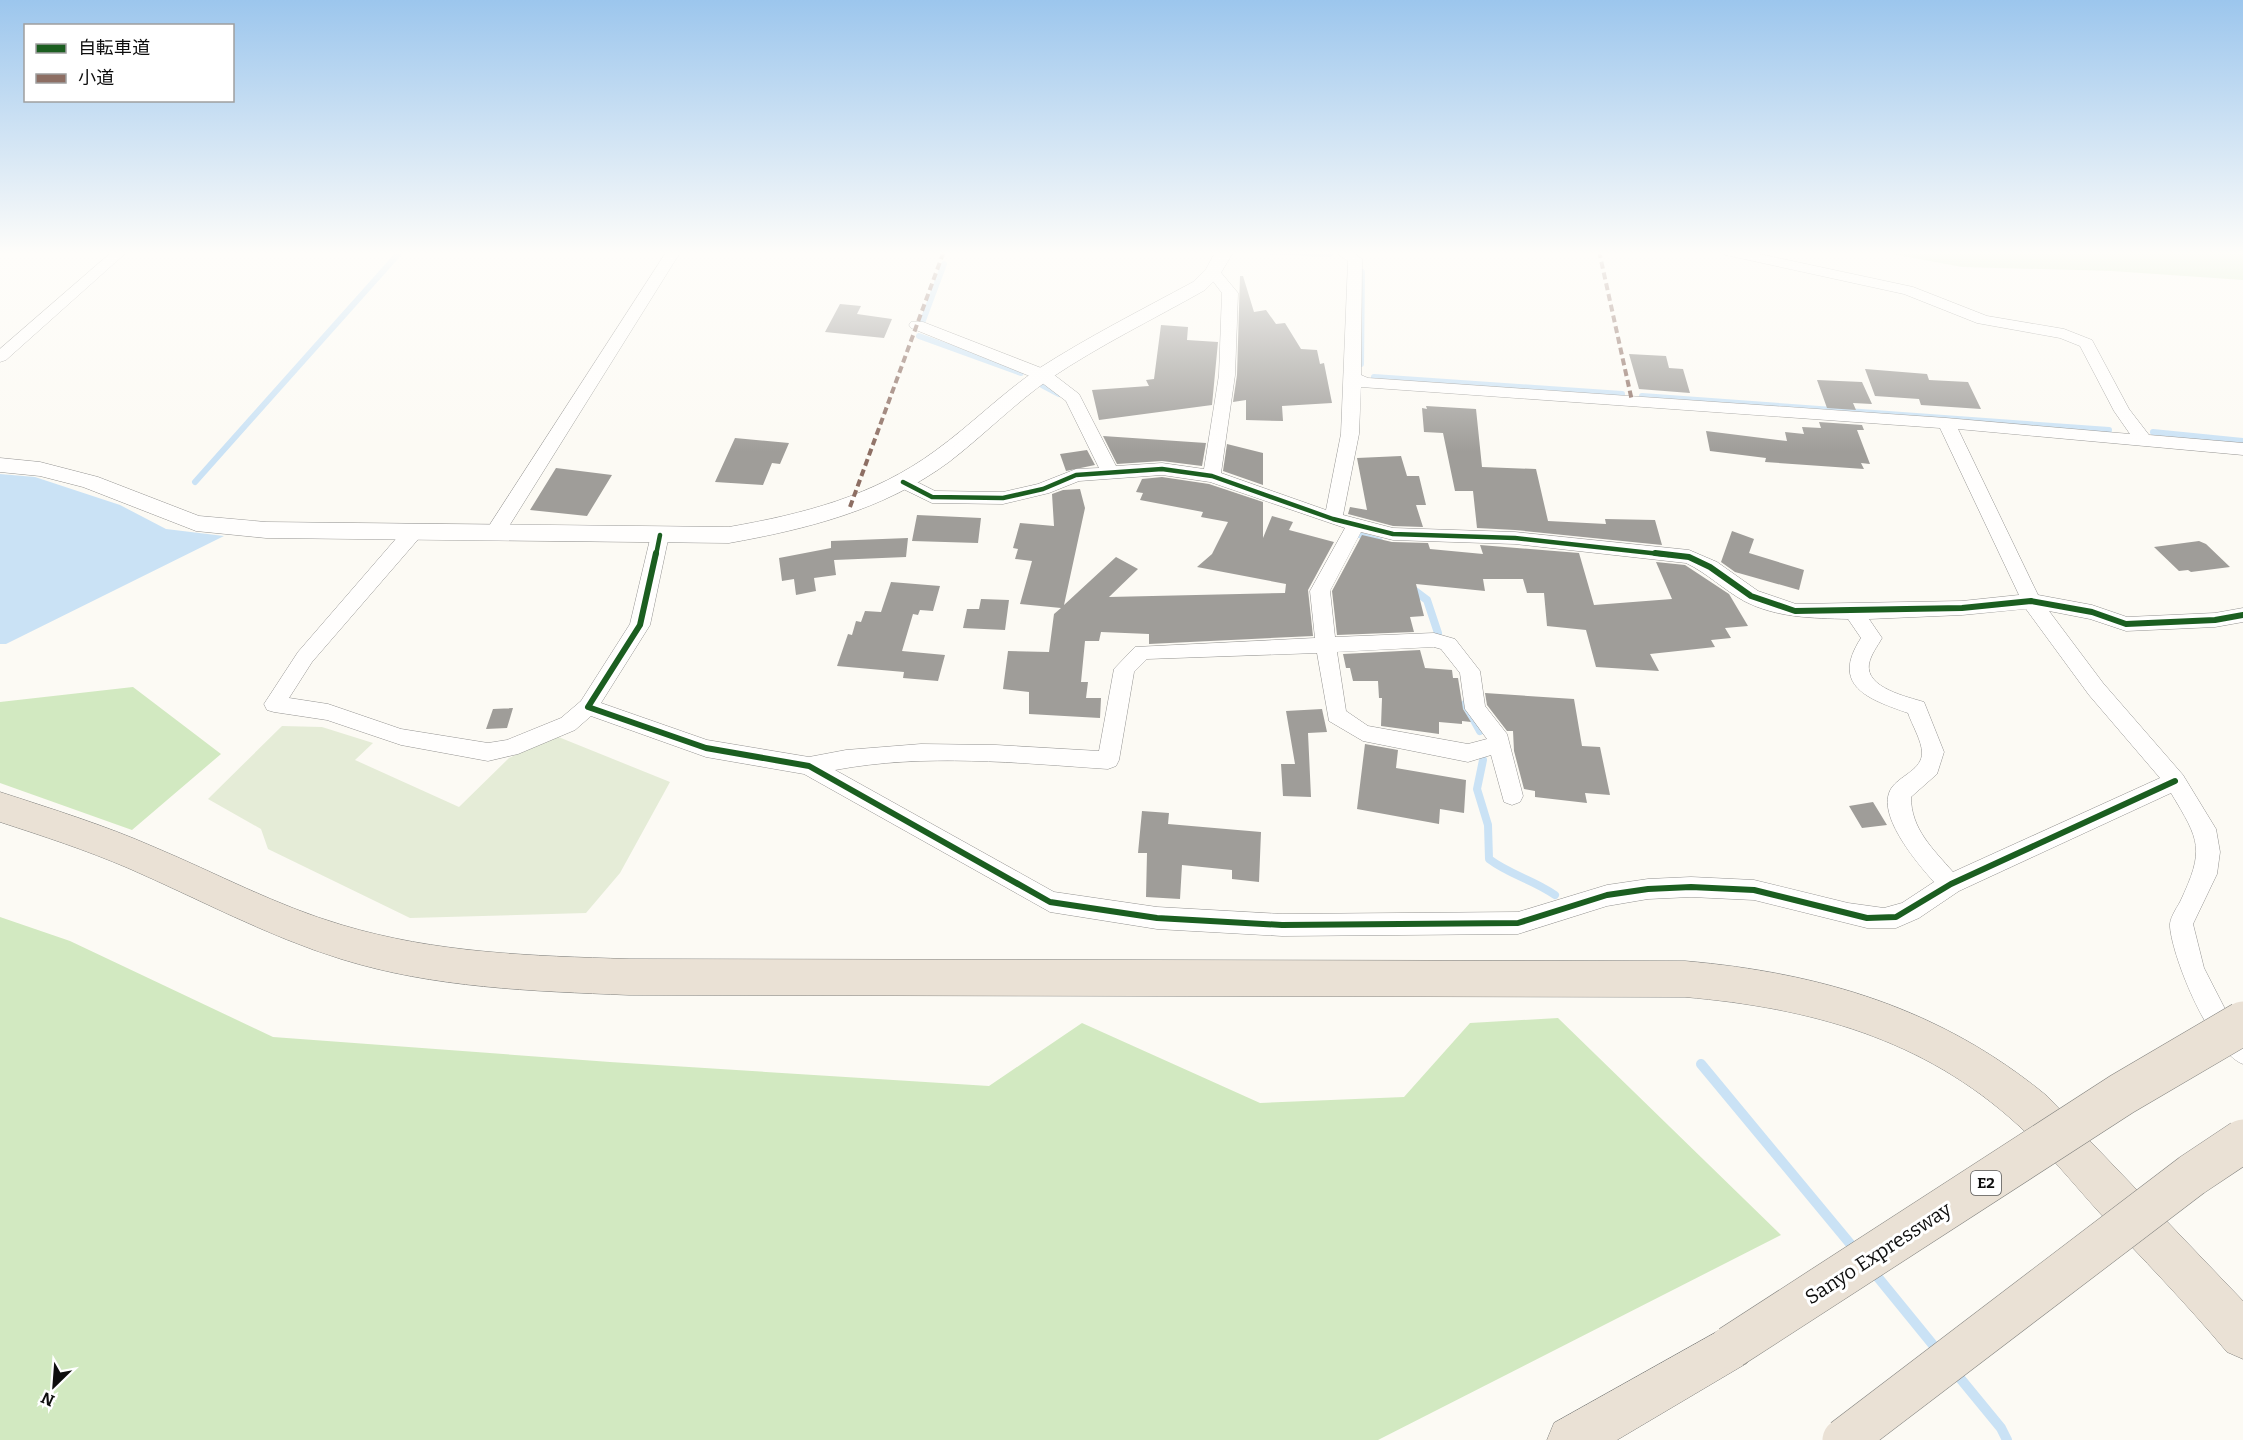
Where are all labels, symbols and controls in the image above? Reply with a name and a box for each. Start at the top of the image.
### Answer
legend [24,24,234,102]
text: 自転車道 [78,37,150,59]
text: 小道 [78,67,114,89]
road number: E2 [1971,1171,2001,1195]
street label: Sanyo Expressway [1800,1197,1956,1309]
north arrow [24,1356,84,1416]
text: N [38,1388,57,1410]

